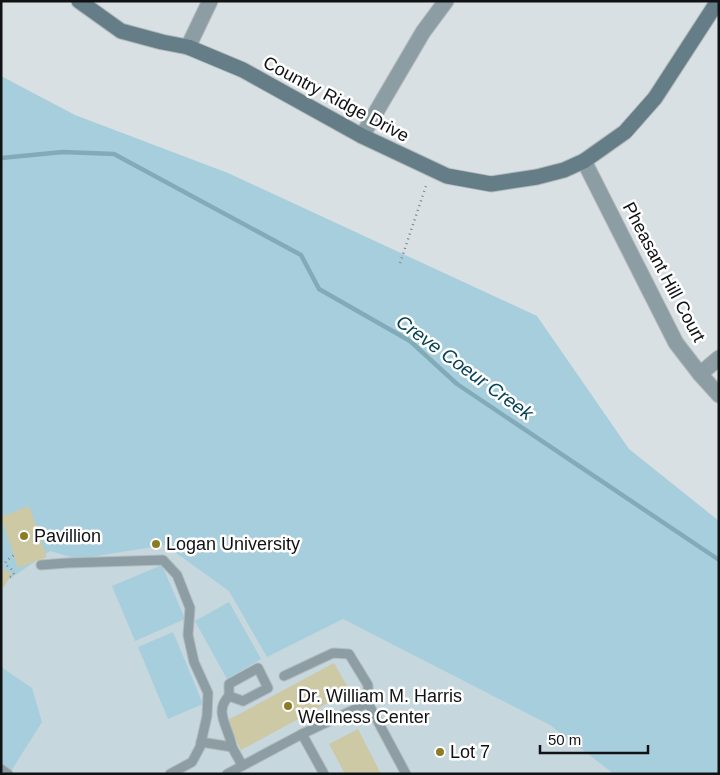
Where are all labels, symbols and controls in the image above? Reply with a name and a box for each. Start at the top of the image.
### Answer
street label: Country Ridge Drive [260,52,412,146]
street label: Pheasant Hill Court [619,199,709,345]
water label: Creve Coeur Creek [392,311,538,425]
place label: Pavillion [34,526,101,546]
marker: Pavillion [18,530,30,542]
place label: Logan University [166,534,300,554]
marker: Logan University [150,538,162,550]
place label: Dr. William M. Harris Wellness Center [298,686,462,727]
marker: Dr. William M. Harris Wellness Center [282,700,294,712]
scale bar [540,722,648,754]
text: 50 m [548,731,581,748]
place label: Lot 7 [450,742,490,762]
marker: Lot 7 [434,746,446,758]

